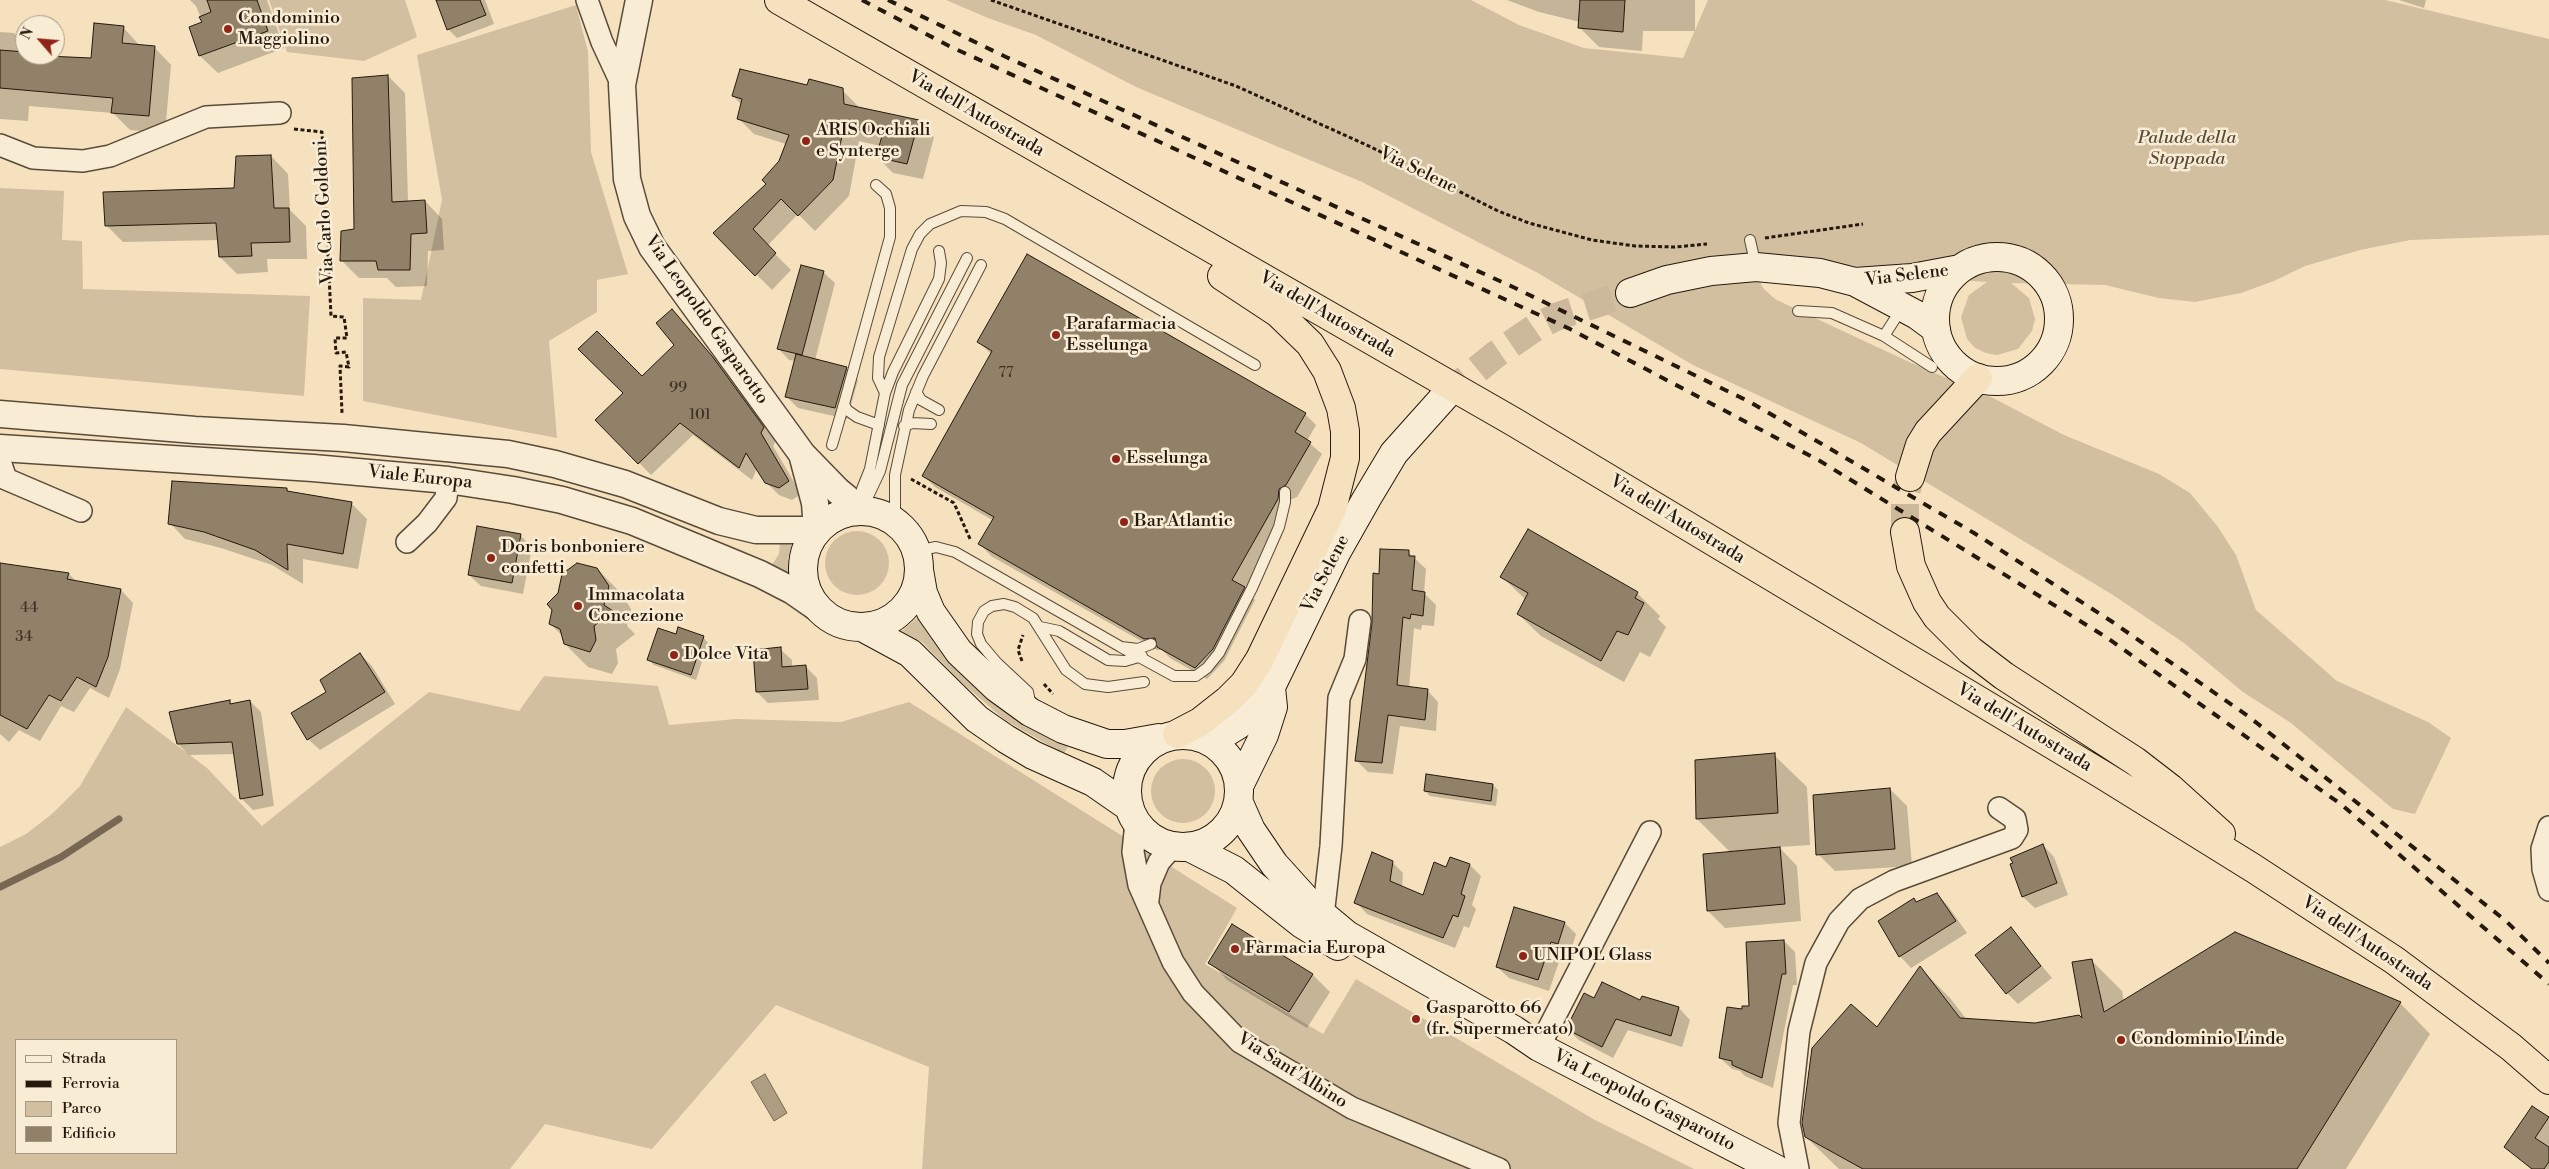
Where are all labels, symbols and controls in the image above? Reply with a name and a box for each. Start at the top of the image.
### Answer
place label: Condominio Maggiolino [238,8,340,50]
north arrow [15,15,65,65]
marker: Condominio Maggiolino [222,23,234,35]
text: N [17,25,38,43]
street label: Via dell'Autostrada [904,66,1048,162]
place label: ARIS Occhiali e Synterge [816,120,931,162]
park label: Palude della Stoppada [2138,128,2236,170]
marker: ARIS Occhiali e Synterge [800,135,812,147]
street label: Via Carlo Goldoni [310,139,340,285]
street label: Via Selene [1375,143,1461,199]
street label: Via Leopoldo Gasparotto [639,231,773,409]
street label: Via Selene [1864,260,1950,292]
street label: Via dell'Autostrada [1255,267,1399,363]
place label: Parafarmacia Esselunga [1066,314,1176,356]
marker: Parafarmacia Esselunga [1050,329,1062,341]
house number: 77 [998,364,1014,382]
house number: 99 [669,379,687,397]
house number: 101 [689,406,711,424]
place label: Esselunga [1126,448,1208,470]
marker: Esselunga [1110,453,1122,465]
street label: Viale Europa [367,462,473,494]
street label: Via dell'Autostrada [1605,471,1749,569]
place label: Bar Atlantic [1134,511,1233,533]
marker: Bar Atlantic [1118,516,1130,528]
street label: Via Selene [1297,532,1355,616]
place label: Doris bonboniere confetti [501,537,645,580]
marker: Doris bonboniere confetti [485,552,497,564]
place label: Immacolata Concezione [588,585,685,628]
house number: 44 [20,599,38,617]
marker: Immacolata Concezione [572,600,584,612]
house number: 34 [15,628,33,646]
place label: Dolce Vita [684,644,769,666]
marker: Dolce Vita [668,649,680,661]
street label: Via dell'Autostrada [1952,679,2096,777]
street label: Via dell'Autostrada [2297,892,2437,996]
place label: Farmacia Europa [1245,938,1386,960]
marker: Farmacia Europa [1229,943,1241,955]
place label: UNIPOL Glass [1533,945,1652,967]
marker: UNIPOL Glass [1517,950,1529,962]
place label: Gasparotto 66 (fr. Supermercato) [1426,998,1574,1040]
marker: Gasparotto 66 (fr. Supermercato) [1410,1013,1422,1025]
street label: Via Sant'Albino [1233,1028,1351,1114]
place label: Condominio Linde [2131,1029,2285,1051]
marker: Condominio Linde [2115,1034,2127,1046]
legend [15,1039,178,1154]
street label: Via Leopoldo Gasparotto [1549,1046,1739,1156]
text: Strada [62,1049,106,1068]
text: Ferrovia [62,1074,120,1093]
text: Parco [62,1099,101,1118]
text: Edificio [62,1124,116,1143]

